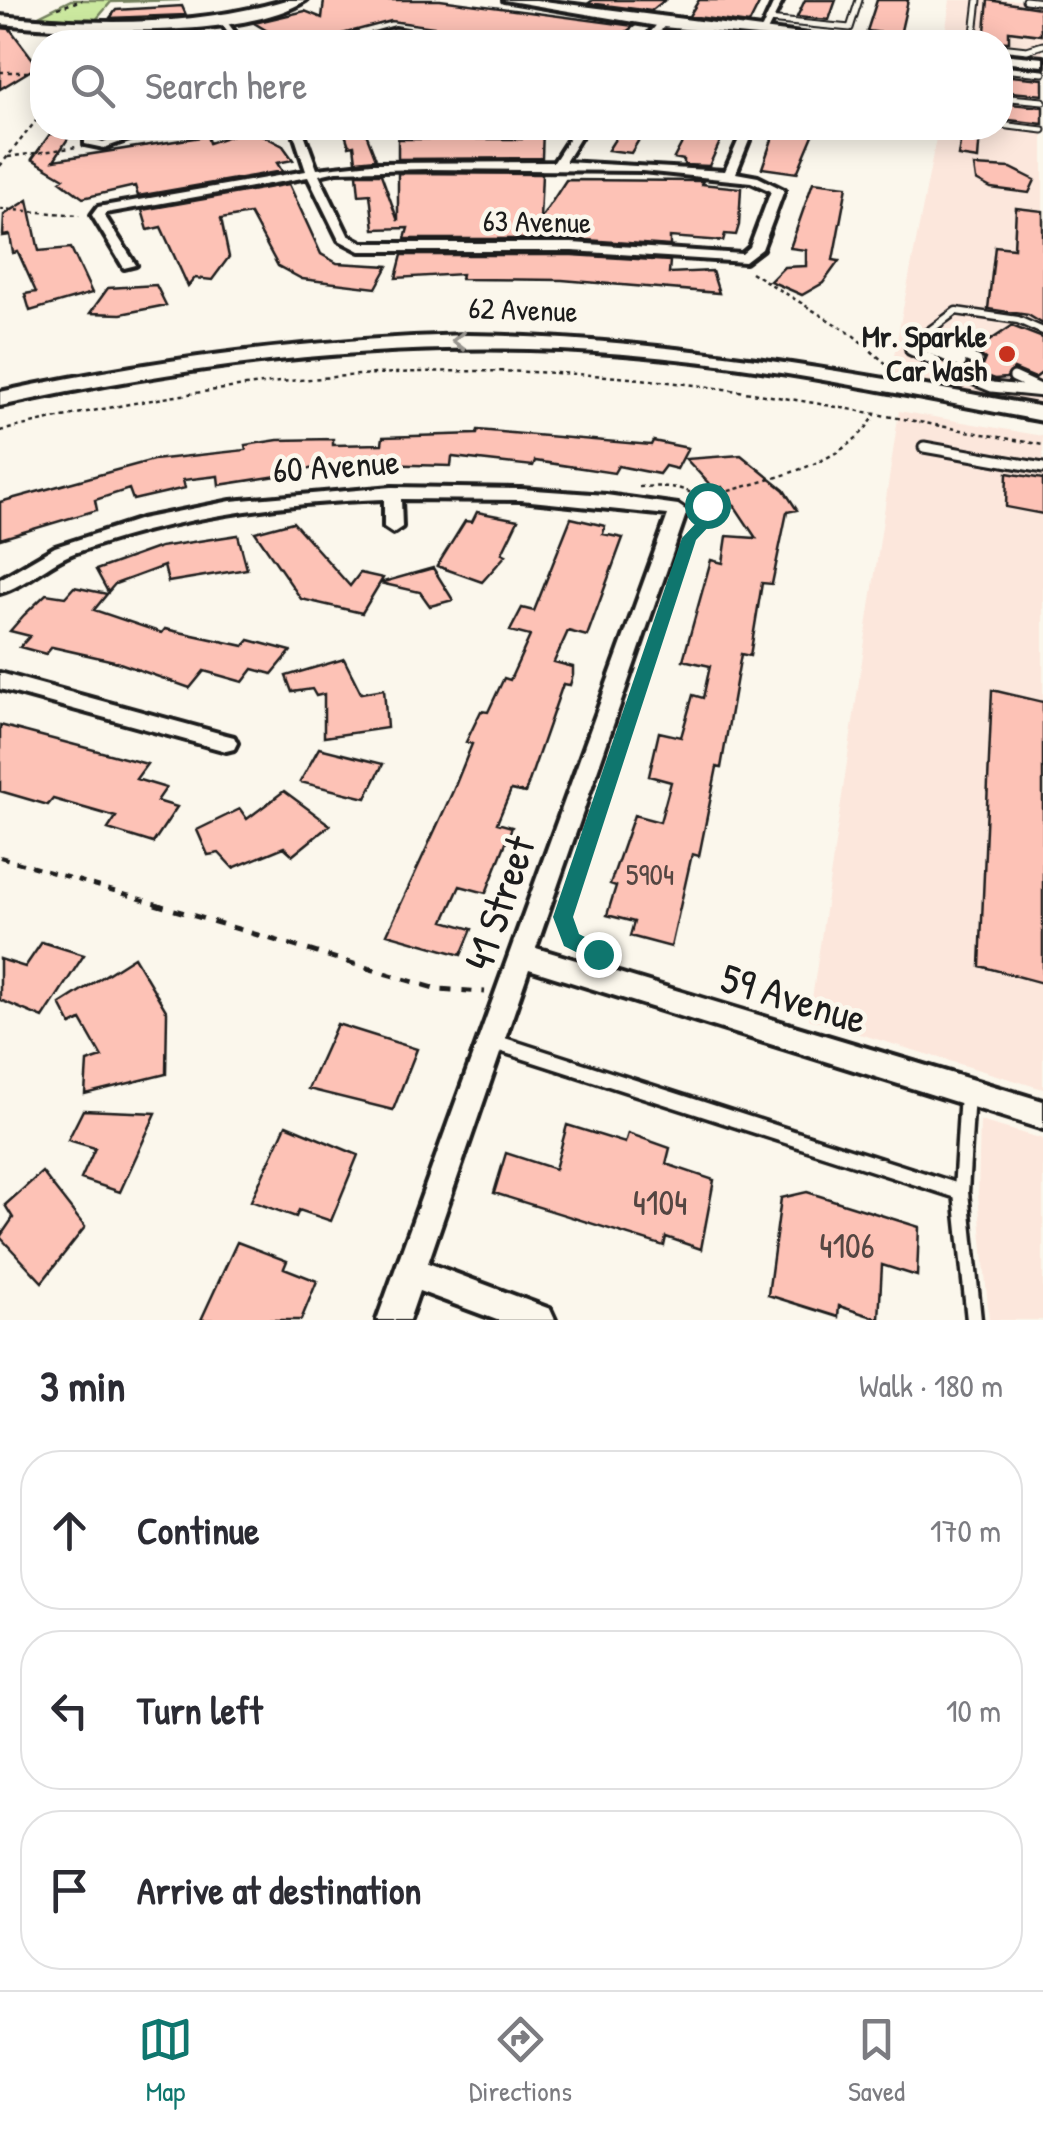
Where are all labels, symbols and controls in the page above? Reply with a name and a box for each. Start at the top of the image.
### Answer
search box [30,30,1013,140]
icon: search [65,58,120,113]
text: Search here [145,59,307,111]
street label: 63 Avenue [482,200,592,242]
street label: 62 Avenue [468,287,578,331]
place label: Mr. Sparkle Car Wash [862,316,987,390]
one-way arrow [450,330,466,352]
marker: Mr. Sparkle Car Wash [996,343,1018,365]
street label: 60 Avenue [271,438,401,493]
route start [685,483,731,529]
street label: 41 Street [449,828,548,978]
house number: 5904 [626,854,674,894]
route end [576,932,622,978]
street label: 59 Avenue [714,948,874,1047]
house number: 4104 [633,1179,687,1226]
house number: 4106 [819,1222,875,1269]
text: 3 min [40,1357,125,1414]
text: Walk · 180 m [859,1364,1003,1407]
icon: ahead [42,1503,97,1558]
text: Continue [137,1504,259,1556]
text: 170 m [930,1509,1001,1552]
icon: left [42,1683,97,1738]
text: Turn left [137,1684,262,1736]
text: 10 m [946,1689,1001,1732]
icon: arrive [42,1863,97,1918]
text: Arrive at destination [137,1864,421,1916]
tab: Map [138,2012,193,2110]
tab: Directions [469,2012,572,2110]
tab: Saved [848,2012,905,2110]

